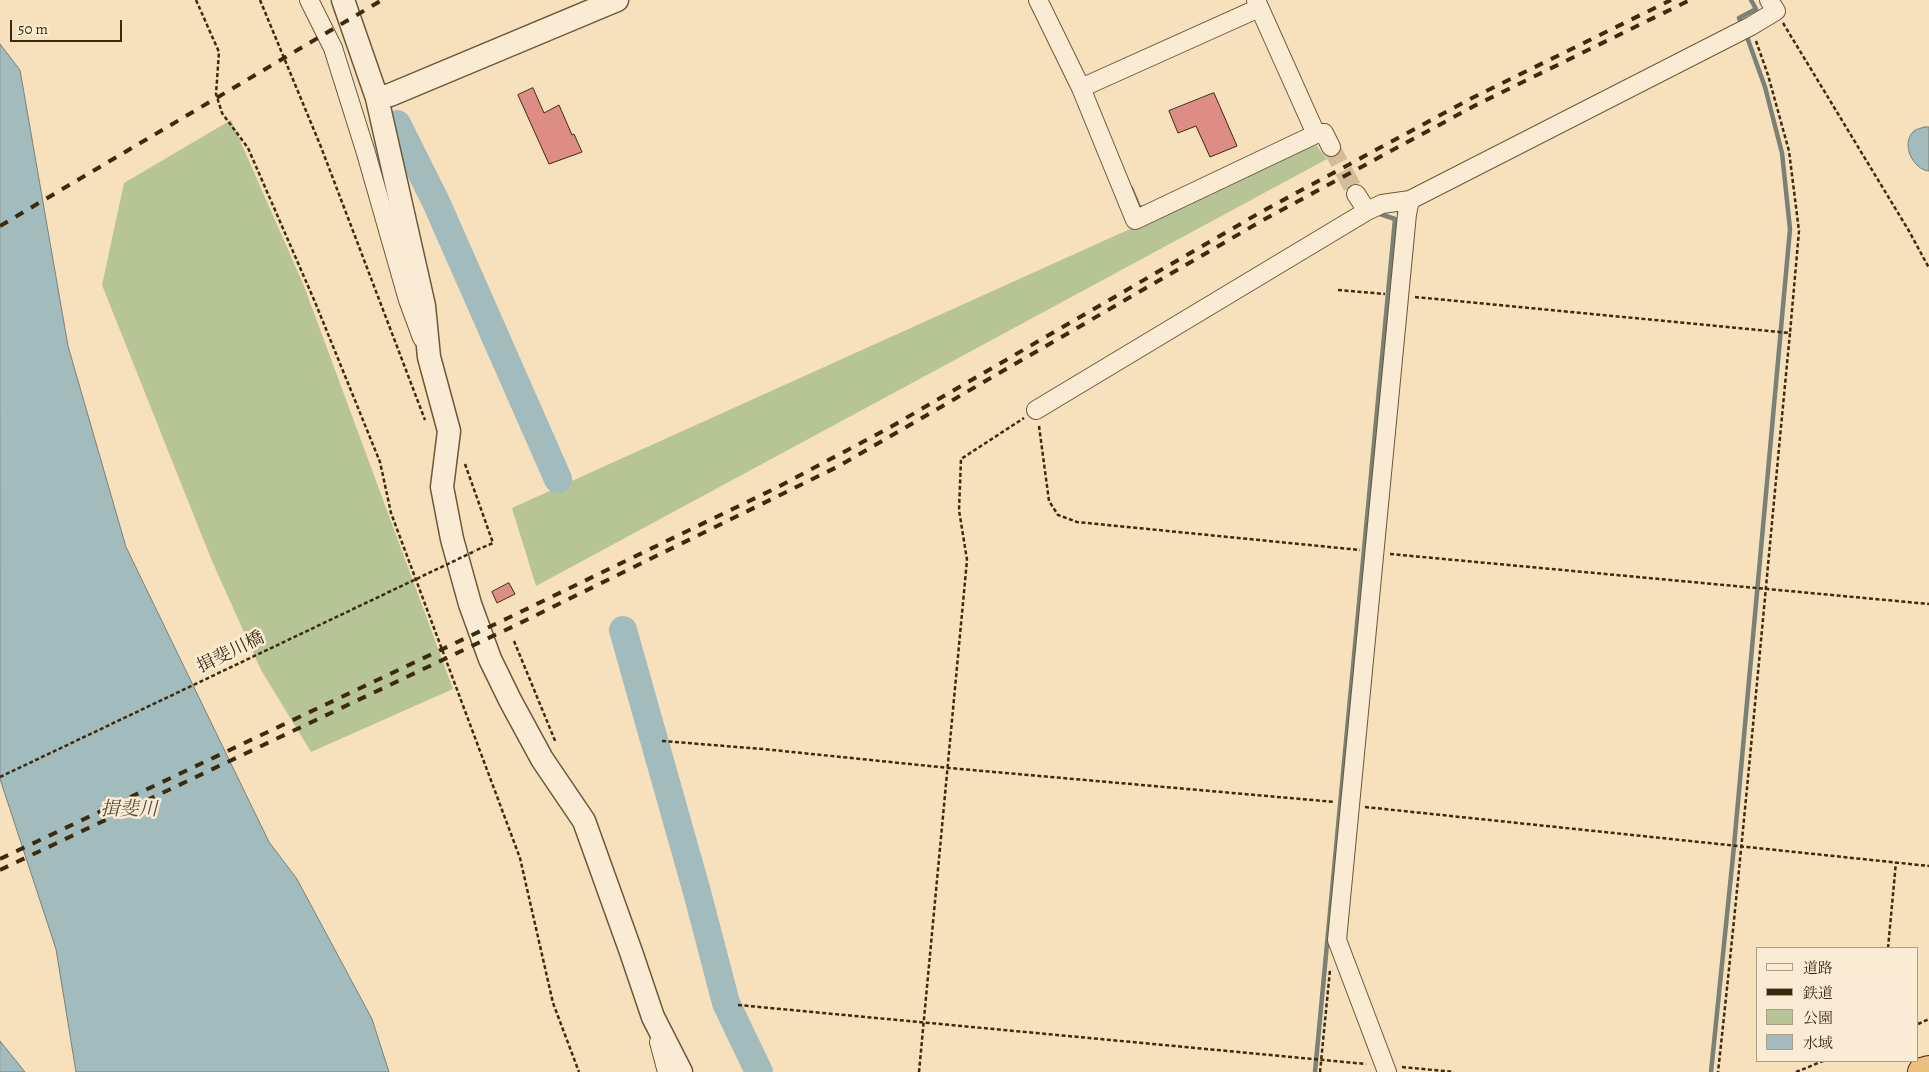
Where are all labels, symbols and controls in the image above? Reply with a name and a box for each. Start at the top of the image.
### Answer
scale bar [12,10,125,42]
text: 50 m [18,19,48,39]
street label: 揖斐川橋 [194,628,268,678]
water label: 揖斐川 [101,799,157,821]
legend [1756,947,1919,1062]
text: 道路 [1803,958,1833,978]
text: 鉄道 [1803,983,1833,1003]
text: 公園 [1803,1008,1833,1028]
text: 水域 [1803,1033,1833,1053]

